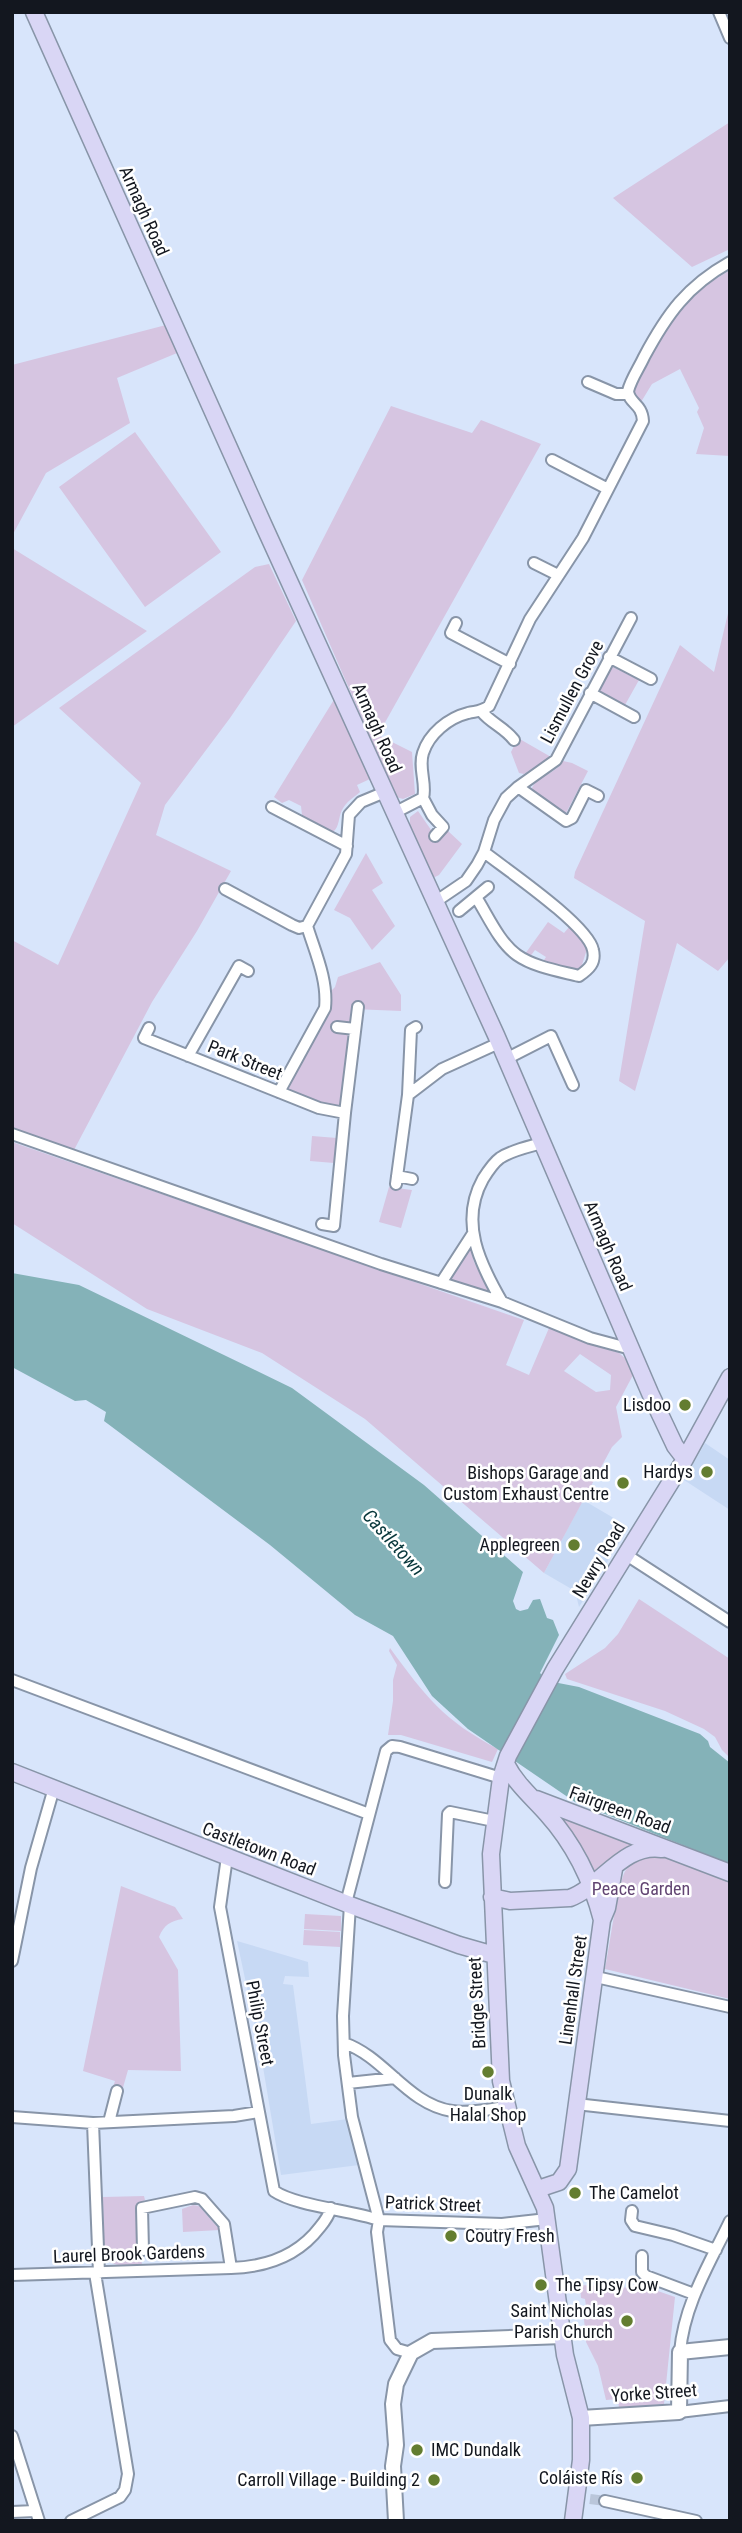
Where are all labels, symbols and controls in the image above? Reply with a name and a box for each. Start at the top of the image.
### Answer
street label: Armagh Road [115,163,174,259]
street label: Lismullen Grove [536,637,607,747]
street label: Armagh Road [348,680,407,776]
street label: Park Street [205,1035,285,1084]
street label: Armagh Road [580,1198,637,1294]
place label: Lisdoo [623,1394,671,1415]
marker: Lisdoo [677,1397,693,1413]
place label: Hardys [643,1461,693,1482]
place label: Bishops Garage and Custom Exhaust Centre [443,1462,609,1504]
marker: Hardys [699,1464,715,1480]
marker: Bishops Garage and Custom Exhaust Centre [615,1475,631,1491]
water label: Castletown [358,1504,429,1580]
street label: Newry Road [568,1518,629,1601]
place label: Applegreen [480,1534,560,1555]
marker: Applegreen [566,1537,582,1553]
street label: Fairgreen Road [567,1781,674,1838]
street label: Castletown Road [199,1817,319,1880]
park label: Peace Garden [592,1878,690,1899]
street label: Linenhall Street [554,1934,591,2046]
street label: Bridge Street [464,1957,489,2050]
street label: Philip Street [242,1979,279,2067]
marker: Dunalk Halal Shop [480,2064,496,2080]
place label: Dunalk Halal Shop [450,2083,526,2125]
place label: The Camelot [589,2182,679,2203]
marker: The Camelot [567,2185,583,2201]
street label: Patrick Street [385,2191,481,2216]
place label: Coutry Fresh [465,2225,555,2246]
marker: Coutry Fresh [443,2228,459,2244]
street label: Laurel Brook Gardens [53,2240,205,2267]
place label: The Tipsy Cow [555,2274,659,2295]
marker: The Tipsy Cow [533,2277,549,2293]
place label: Saint Nicholas Parish Church [510,2300,613,2342]
marker: Saint Nicholas Parish Church [619,2313,635,2329]
street label: Yorke Street [610,2379,698,2406]
place label: IMC Dundalk [431,2439,521,2460]
marker: IMC Dundalk [409,2442,425,2458]
place label: Coláiste Rís [539,2467,623,2488]
place label: Carroll Village - Building 2 [237,2469,420,2490]
marker: Coláiste Rís [629,2470,645,2486]
marker: Carroll Village - Building 2 [426,2472,442,2488]

